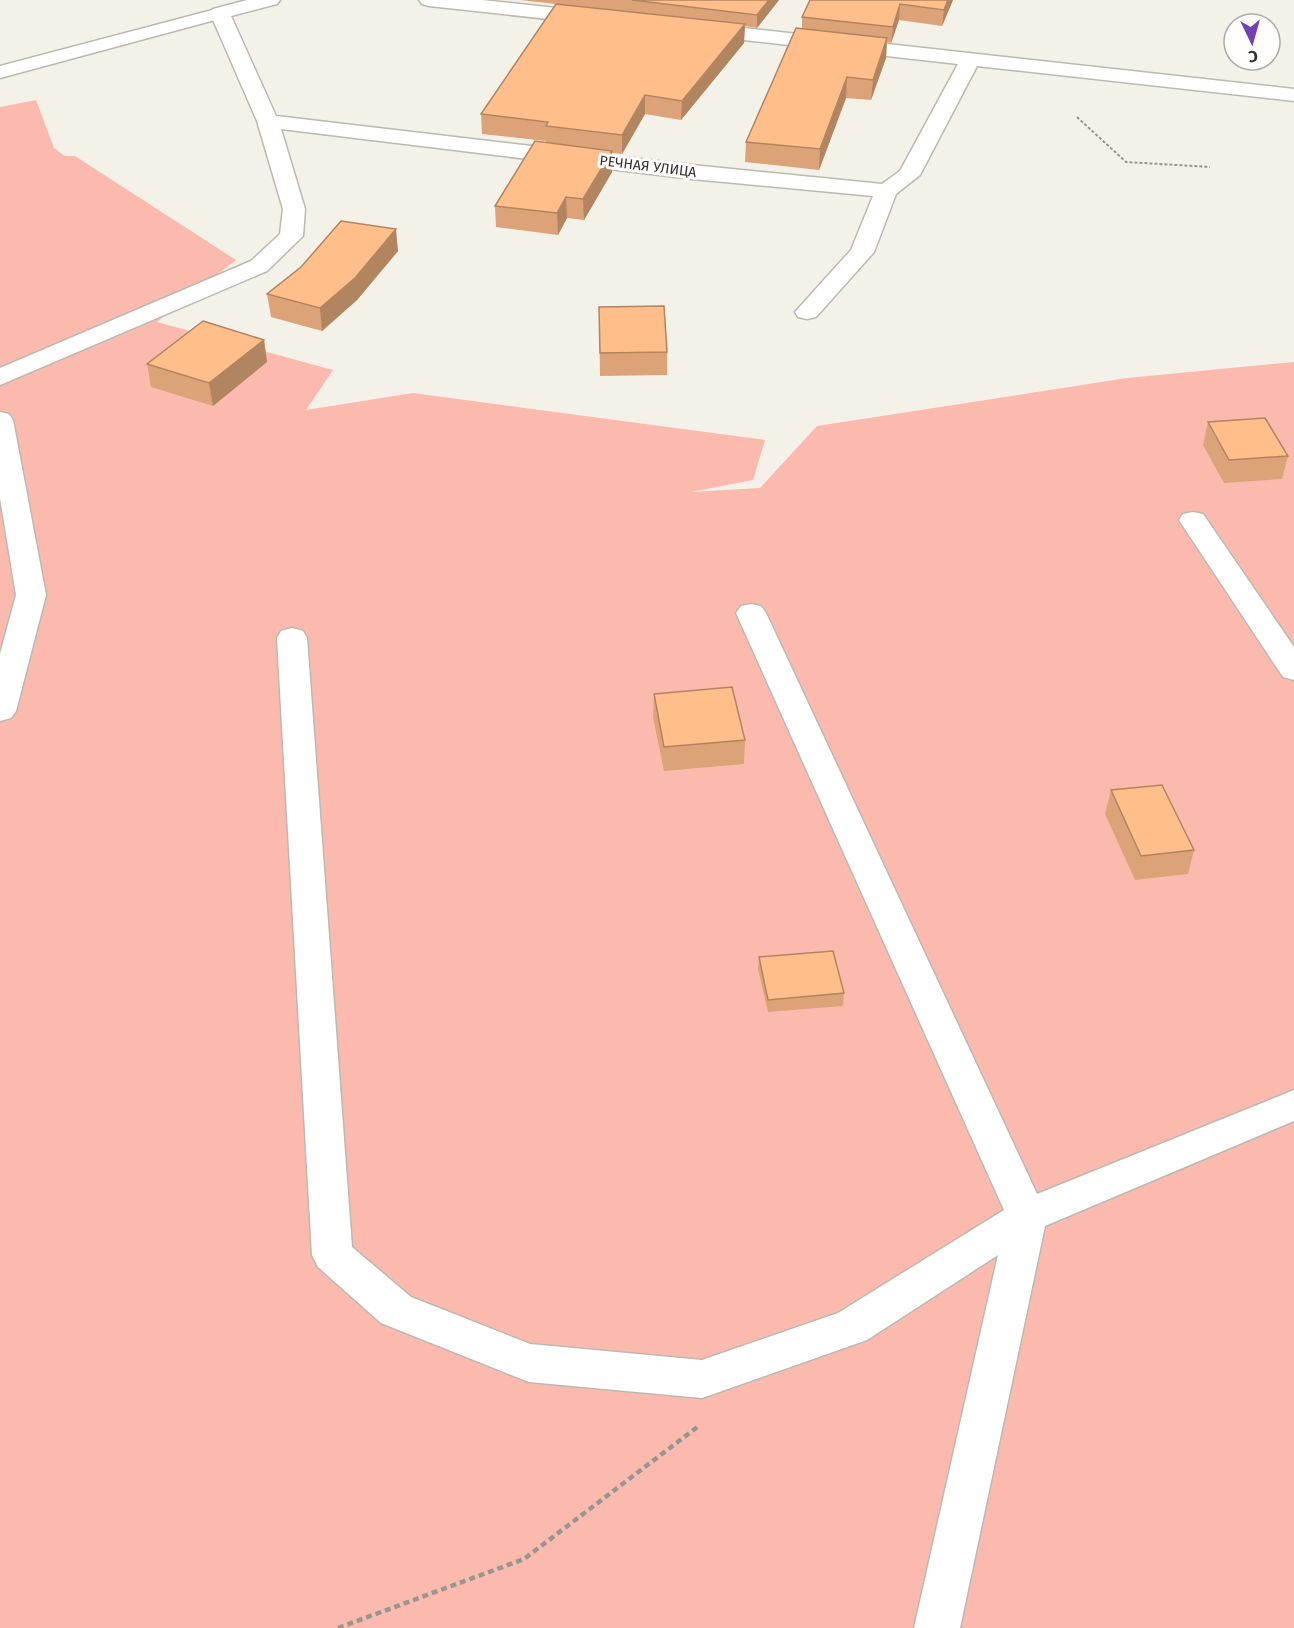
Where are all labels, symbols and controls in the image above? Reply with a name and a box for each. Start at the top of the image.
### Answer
north arrow [1222,12,1282,72]
text: С [1247,47,1259,66]
street label: РЕЧНАЯ УЛИЦА [599,152,697,181]

